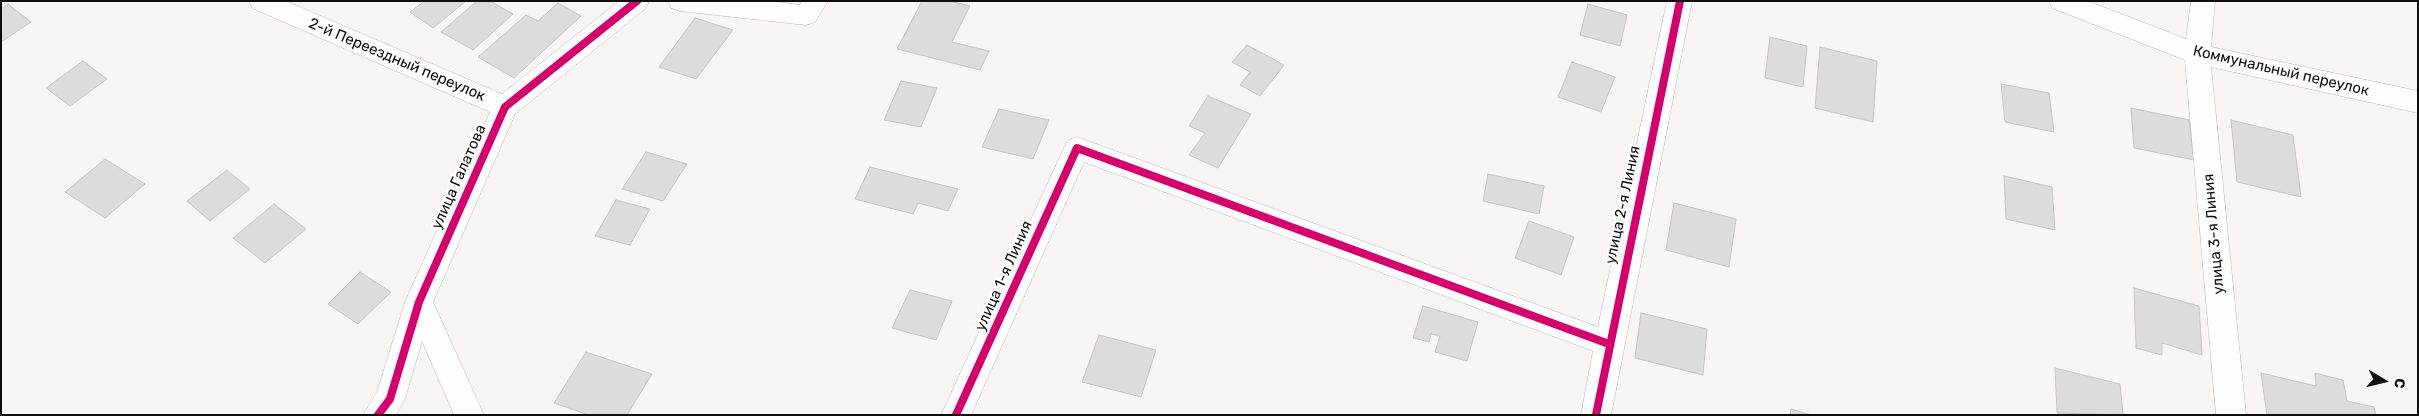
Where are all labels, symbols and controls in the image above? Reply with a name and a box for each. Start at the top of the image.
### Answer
street label: 2-й Переездный переулок [306,15,488,105]
street label: Коммунальный переулок [2191,42,2371,100]
street label: улица Галатова [428,122,490,232]
street label: улица 2-я Линия [1602,144,1644,266]
street label: улица 3-я Линия [2200,173,2228,295]
street label: улица 1-я Линия [972,218,1036,334]
north arrow [2359,356,2409,406]
text: С [2390,377,2408,390]

